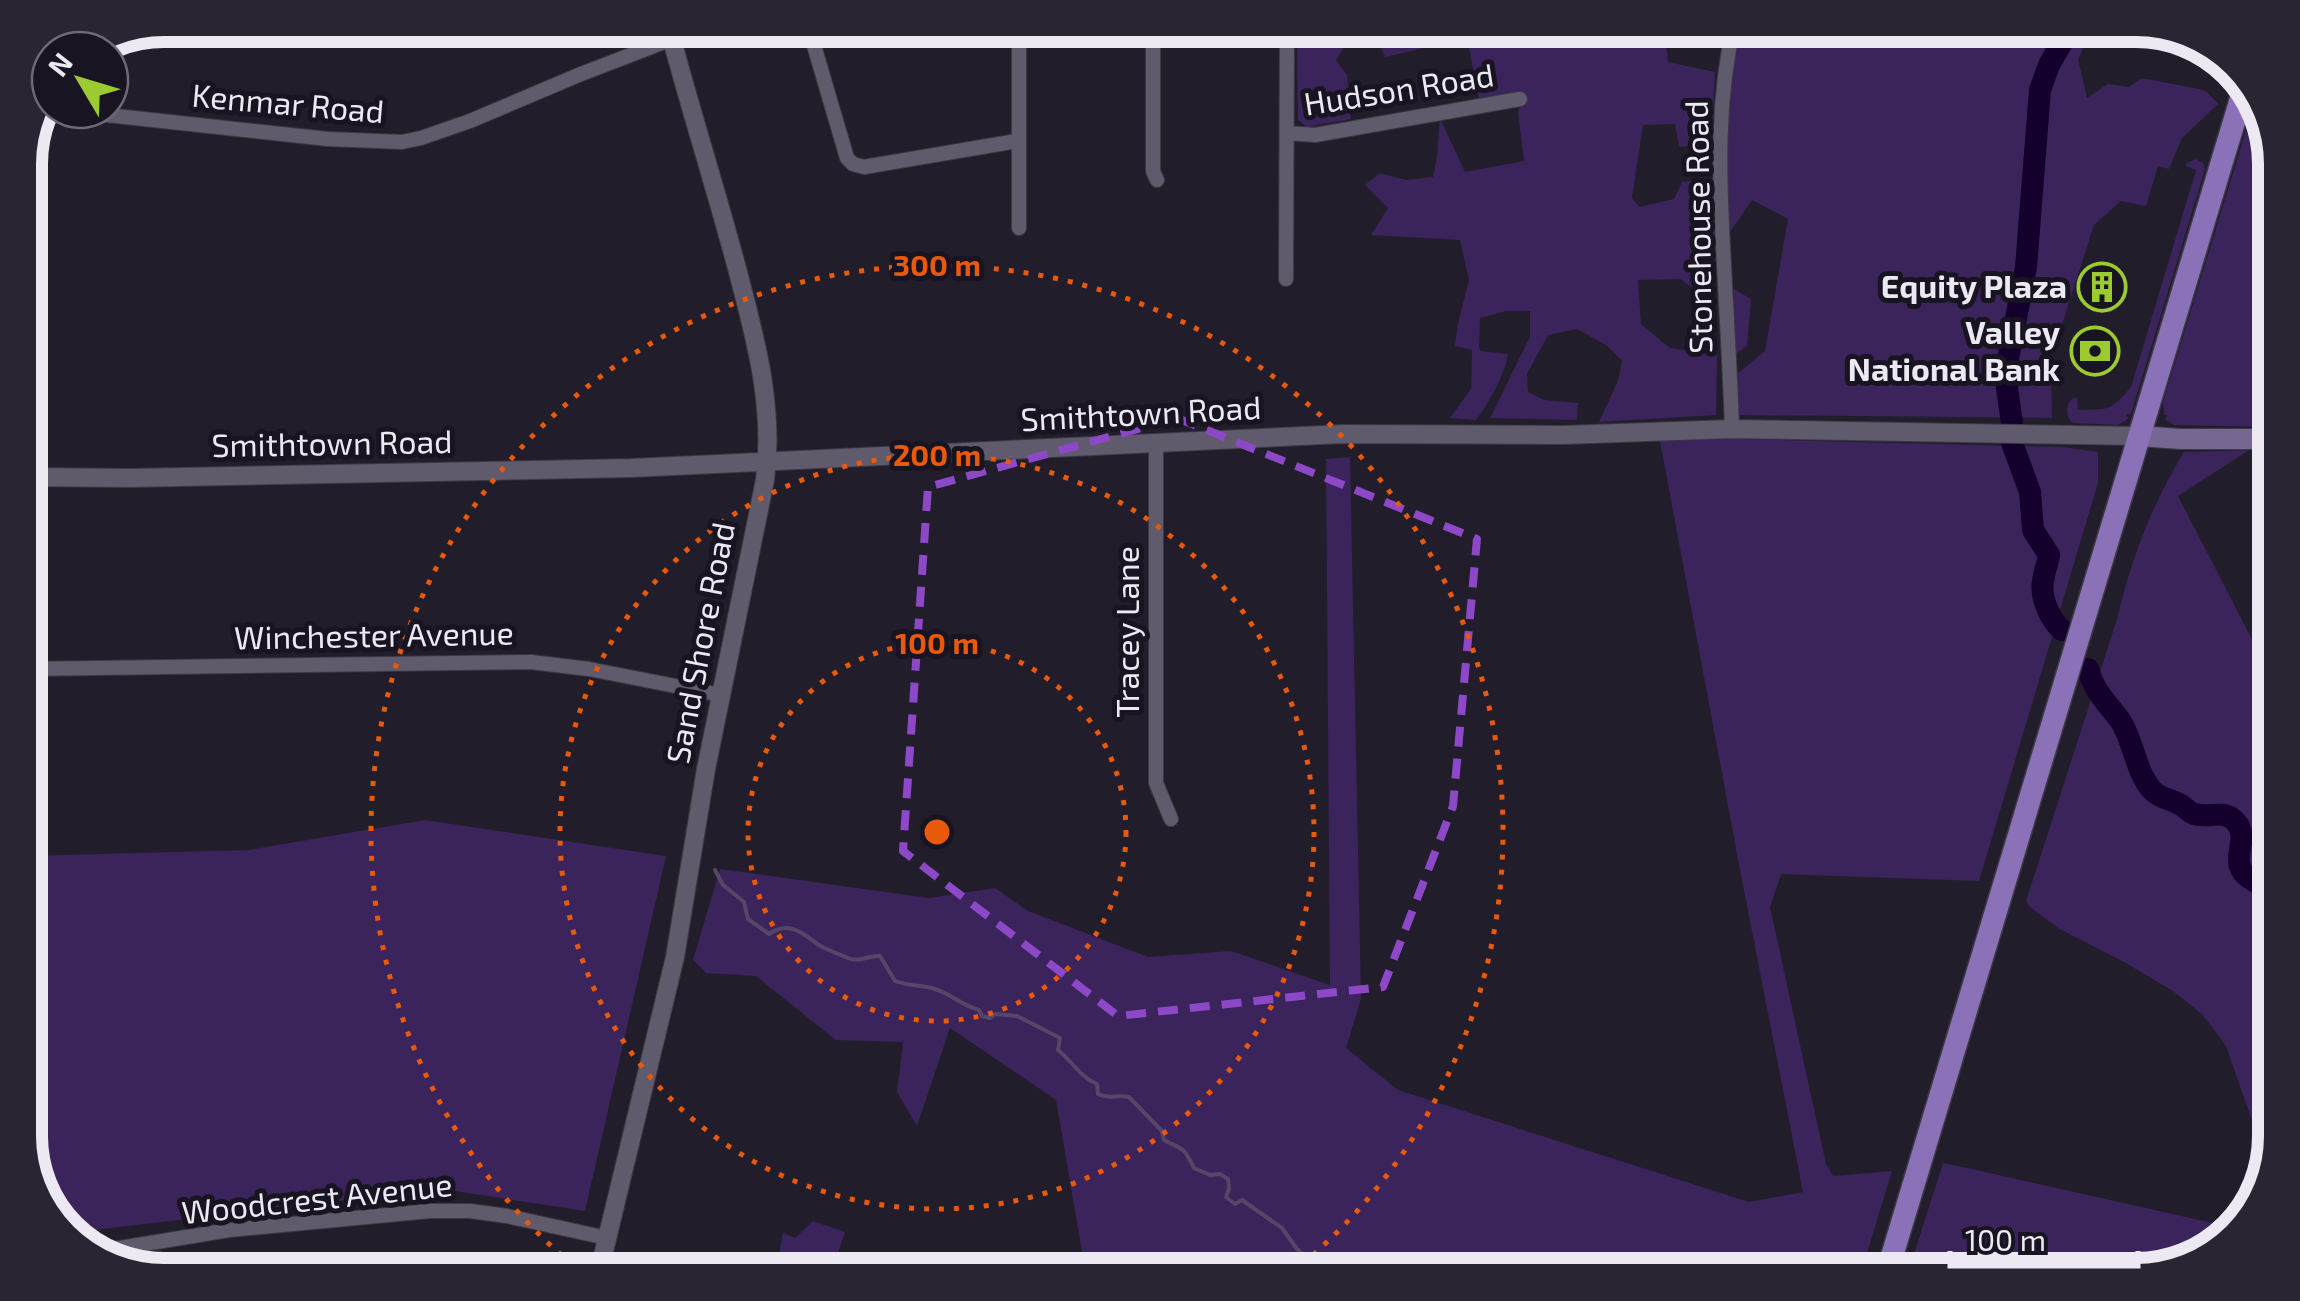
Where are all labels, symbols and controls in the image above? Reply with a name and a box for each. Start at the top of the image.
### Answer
north arrow [30,30,130,130]
text: N [40,46,79,82]
street label: Hudson Road [1301,54,1496,122]
street label: Kenmar Road [190,75,386,129]
street label: Stonehouse Road [1676,100,1718,354]
text: 300 m [893,246,981,282]
building icon: Equity Plaza [2076,261,2128,313]
place label: Equity Plaza [1881,266,2067,305]
place label: Valley National Bank [1848,312,2060,387]
bank icon: Valley National Bank [2069,325,2121,377]
street label: Smithtown Road [1020,387,1262,437]
street label: Smithtown Road [211,421,453,463]
text: 200 m [893,436,981,472]
street label: Sand Shore Road [657,519,741,766]
street label: Tracey Lane [1107,546,1145,718]
street label: Winchester Avenue [234,613,514,655]
text: 100 m [895,624,979,660]
centre of rings [919,814,955,850]
street label: Woodcrest Avenue [180,1164,454,1230]
scale bar [1950,1206,2138,1268]
text: 100 m [1965,1221,2046,1257]

